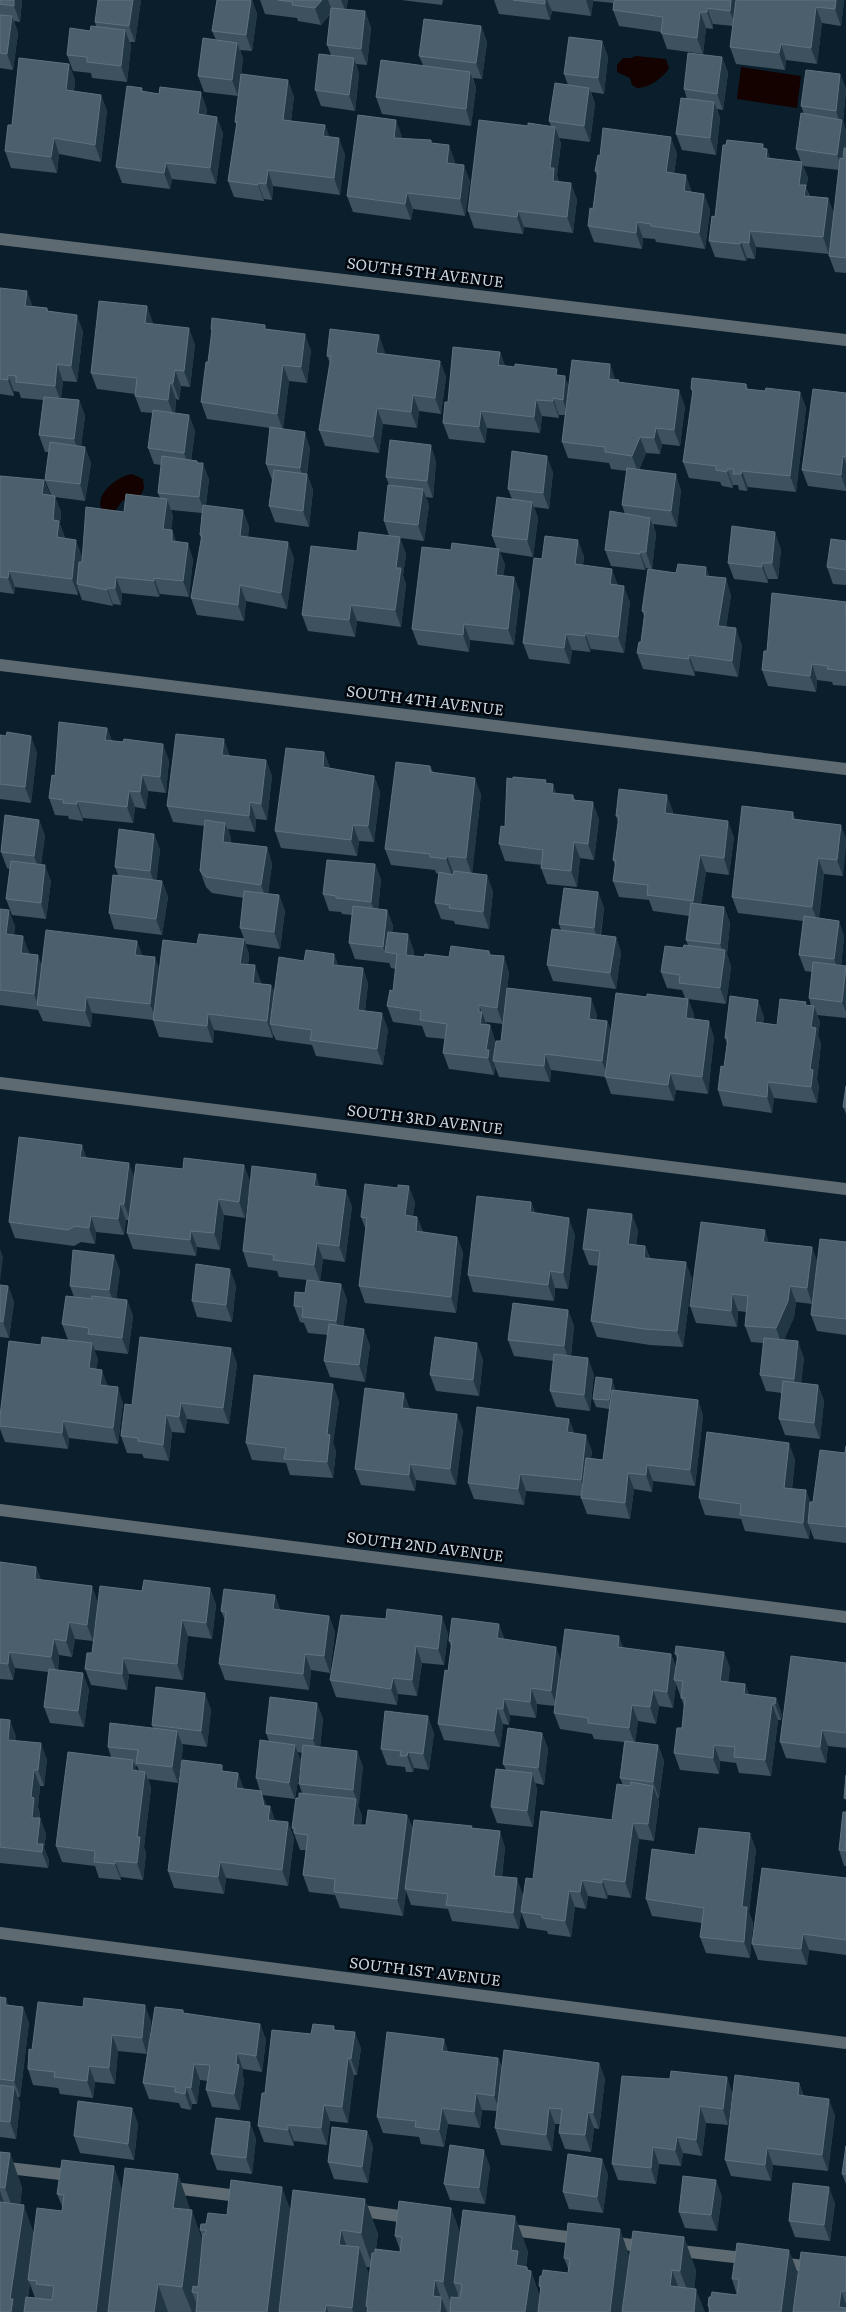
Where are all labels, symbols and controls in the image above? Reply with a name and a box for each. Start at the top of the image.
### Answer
street label: SOUTH 5TH AVENUE [346,250,505,293]
street label: SOUTH 4TH AVENUE [345,678,505,721]
street label: SOUTH 3RD AVENUE [346,1098,504,1139]
street label: SOUTH 2ND AVENUE [345,1524,505,1567]
street label: SOUTH 1ST AVENUE [348,1950,502,1991]

